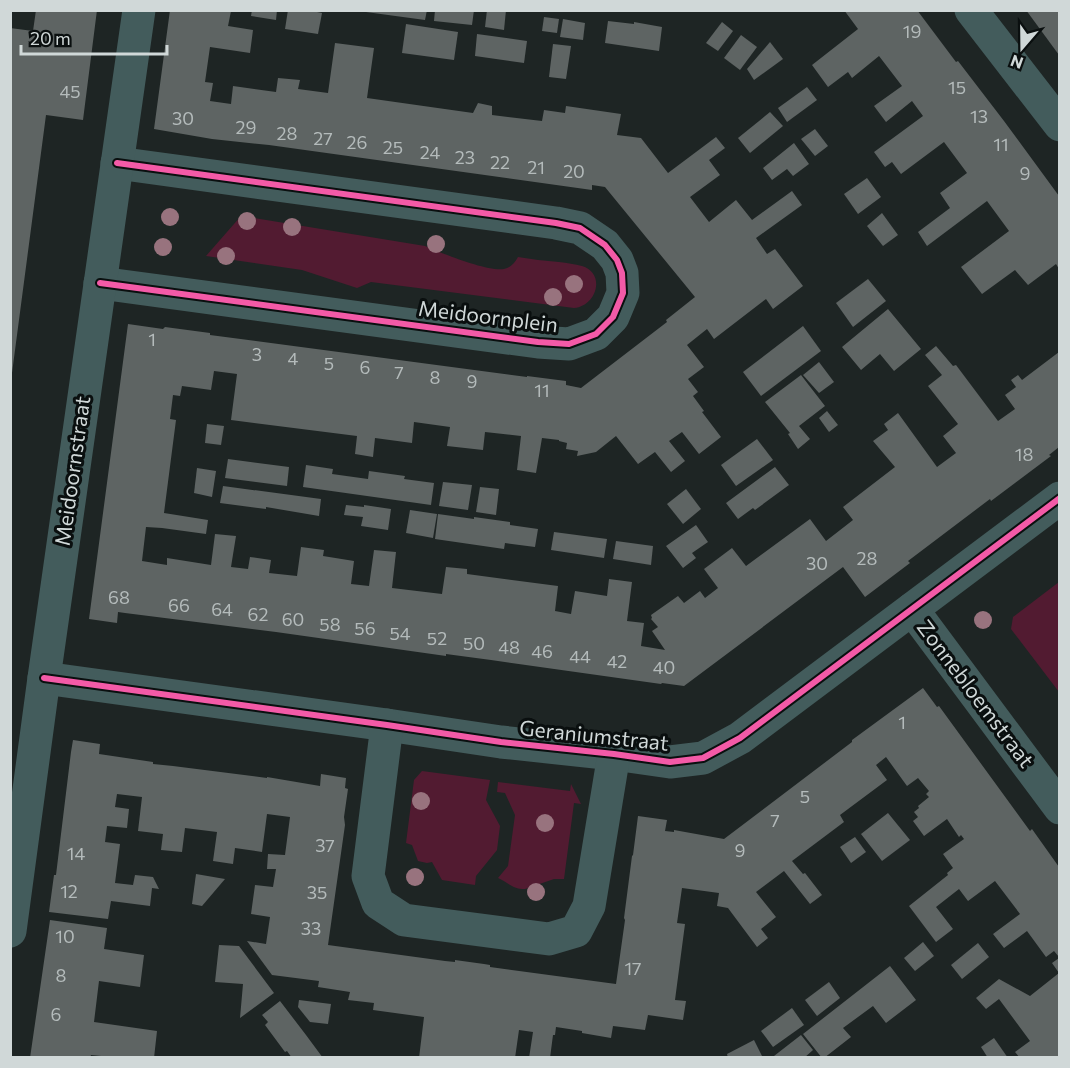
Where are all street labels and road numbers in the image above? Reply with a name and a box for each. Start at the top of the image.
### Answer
street label: Meidoornplein [417,295,559,336]
street label: Meidoornstraat [49,394,94,547]
street label: Zonnebloemstraat [913,614,1040,772]
street label: Geraniumstraat [518,714,670,755]

